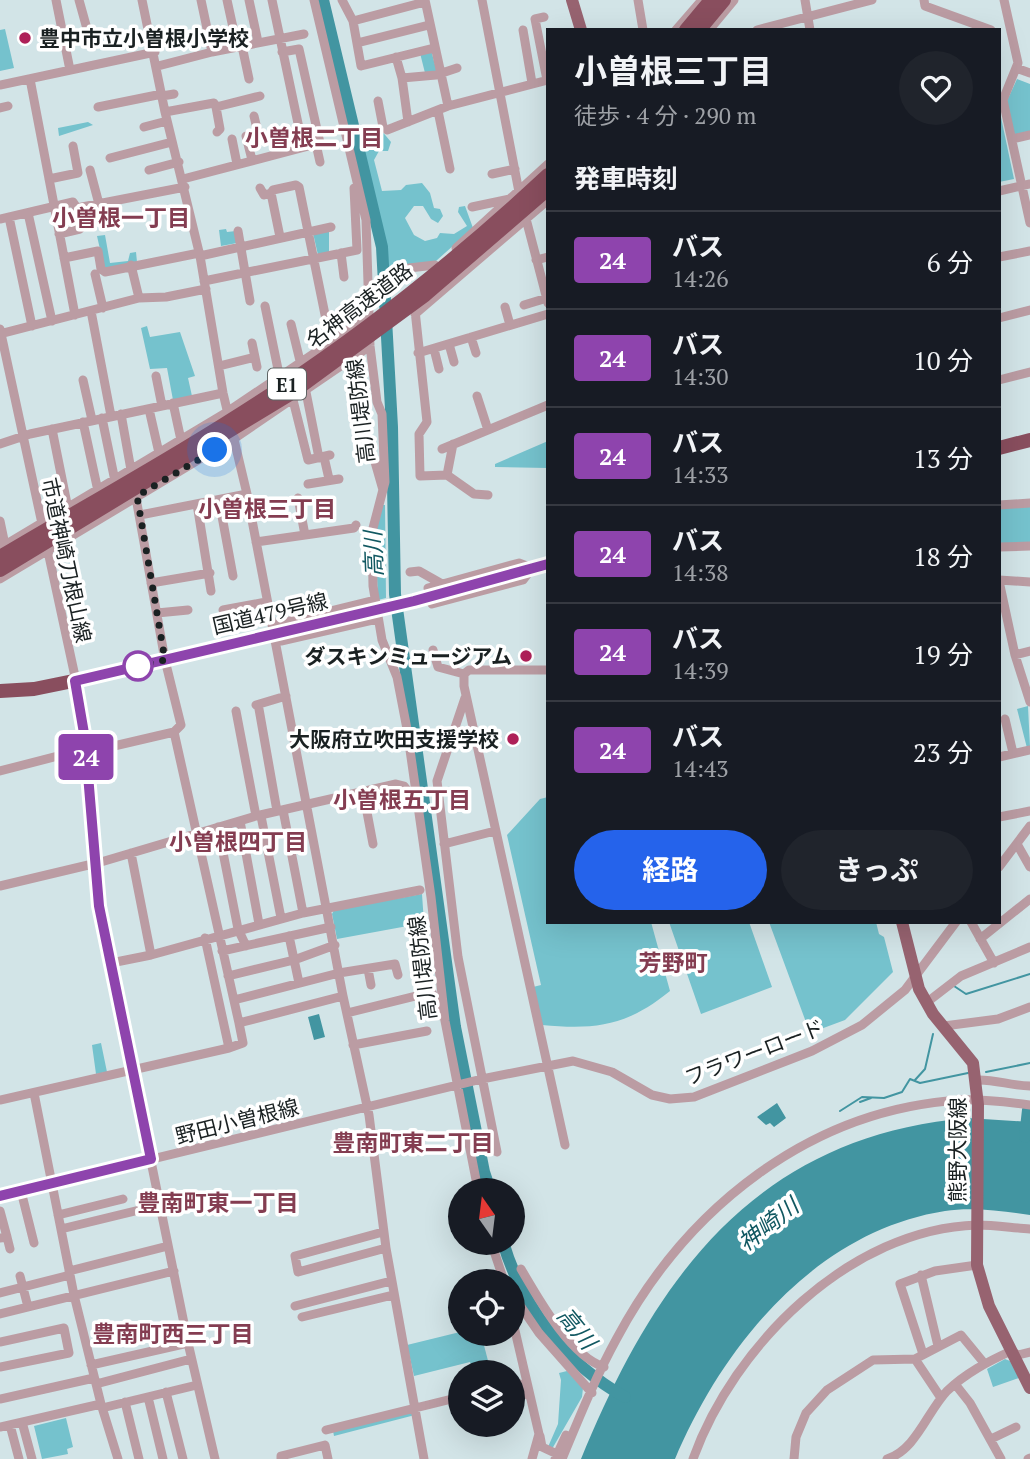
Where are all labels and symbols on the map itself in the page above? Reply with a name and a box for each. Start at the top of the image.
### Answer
place label: 豊中市立小曽根小学校 [39,24,249,52]
marker: 豊中市立小曽根小学校 [17,30,33,46]
district label: 小曽根二丁目 [245,122,383,153]
district label: 小曽根一丁目 [52,202,190,233]
street label: 名神高速道路 [300,256,418,354]
street label: 高川堤防線 [340,357,380,465]
road number: E1 [268,368,306,400]
your location [197,432,232,467]
street label: 市道神崎刀根山線 [36,475,98,645]
district label: 小曽根三丁目 [198,493,336,524]
water label: 高川 [357,527,389,578]
street label: 国道479号線 [210,586,330,640]
place label: ダスキンミュージアム [305,642,512,670]
marker: ダスキンミュージアム [518,648,534,664]
unlabelled marker [123,651,153,681]
place label: 大阪府立吹田支援学校 [289,725,499,753]
marker: 大阪府立吹田支援学校 [505,731,521,747]
line badge: 24 [55,734,118,780]
district label: 小曽根五丁目 [333,784,471,815]
district label: 小曽根四丁目 [169,826,307,857]
street label: 高川堤防線 [402,914,442,1022]
district label: 芳野町 [639,947,708,978]
street label: フラワーロード [680,1013,828,1091]
street label: 野田小曽根線 [172,1092,302,1150]
street label: 熊野大阪線 [943,1098,971,1203]
district label: 豊南町東二丁目 [333,1127,494,1158]
north arrow [448,1178,525,1255]
district label: 豊南町東一丁目 [138,1187,299,1218]
water label: 神崎川 [731,1189,807,1257]
water label: 高川 [550,1300,605,1358]
district label: 豊南町西三丁目 [93,1318,254,1349]

